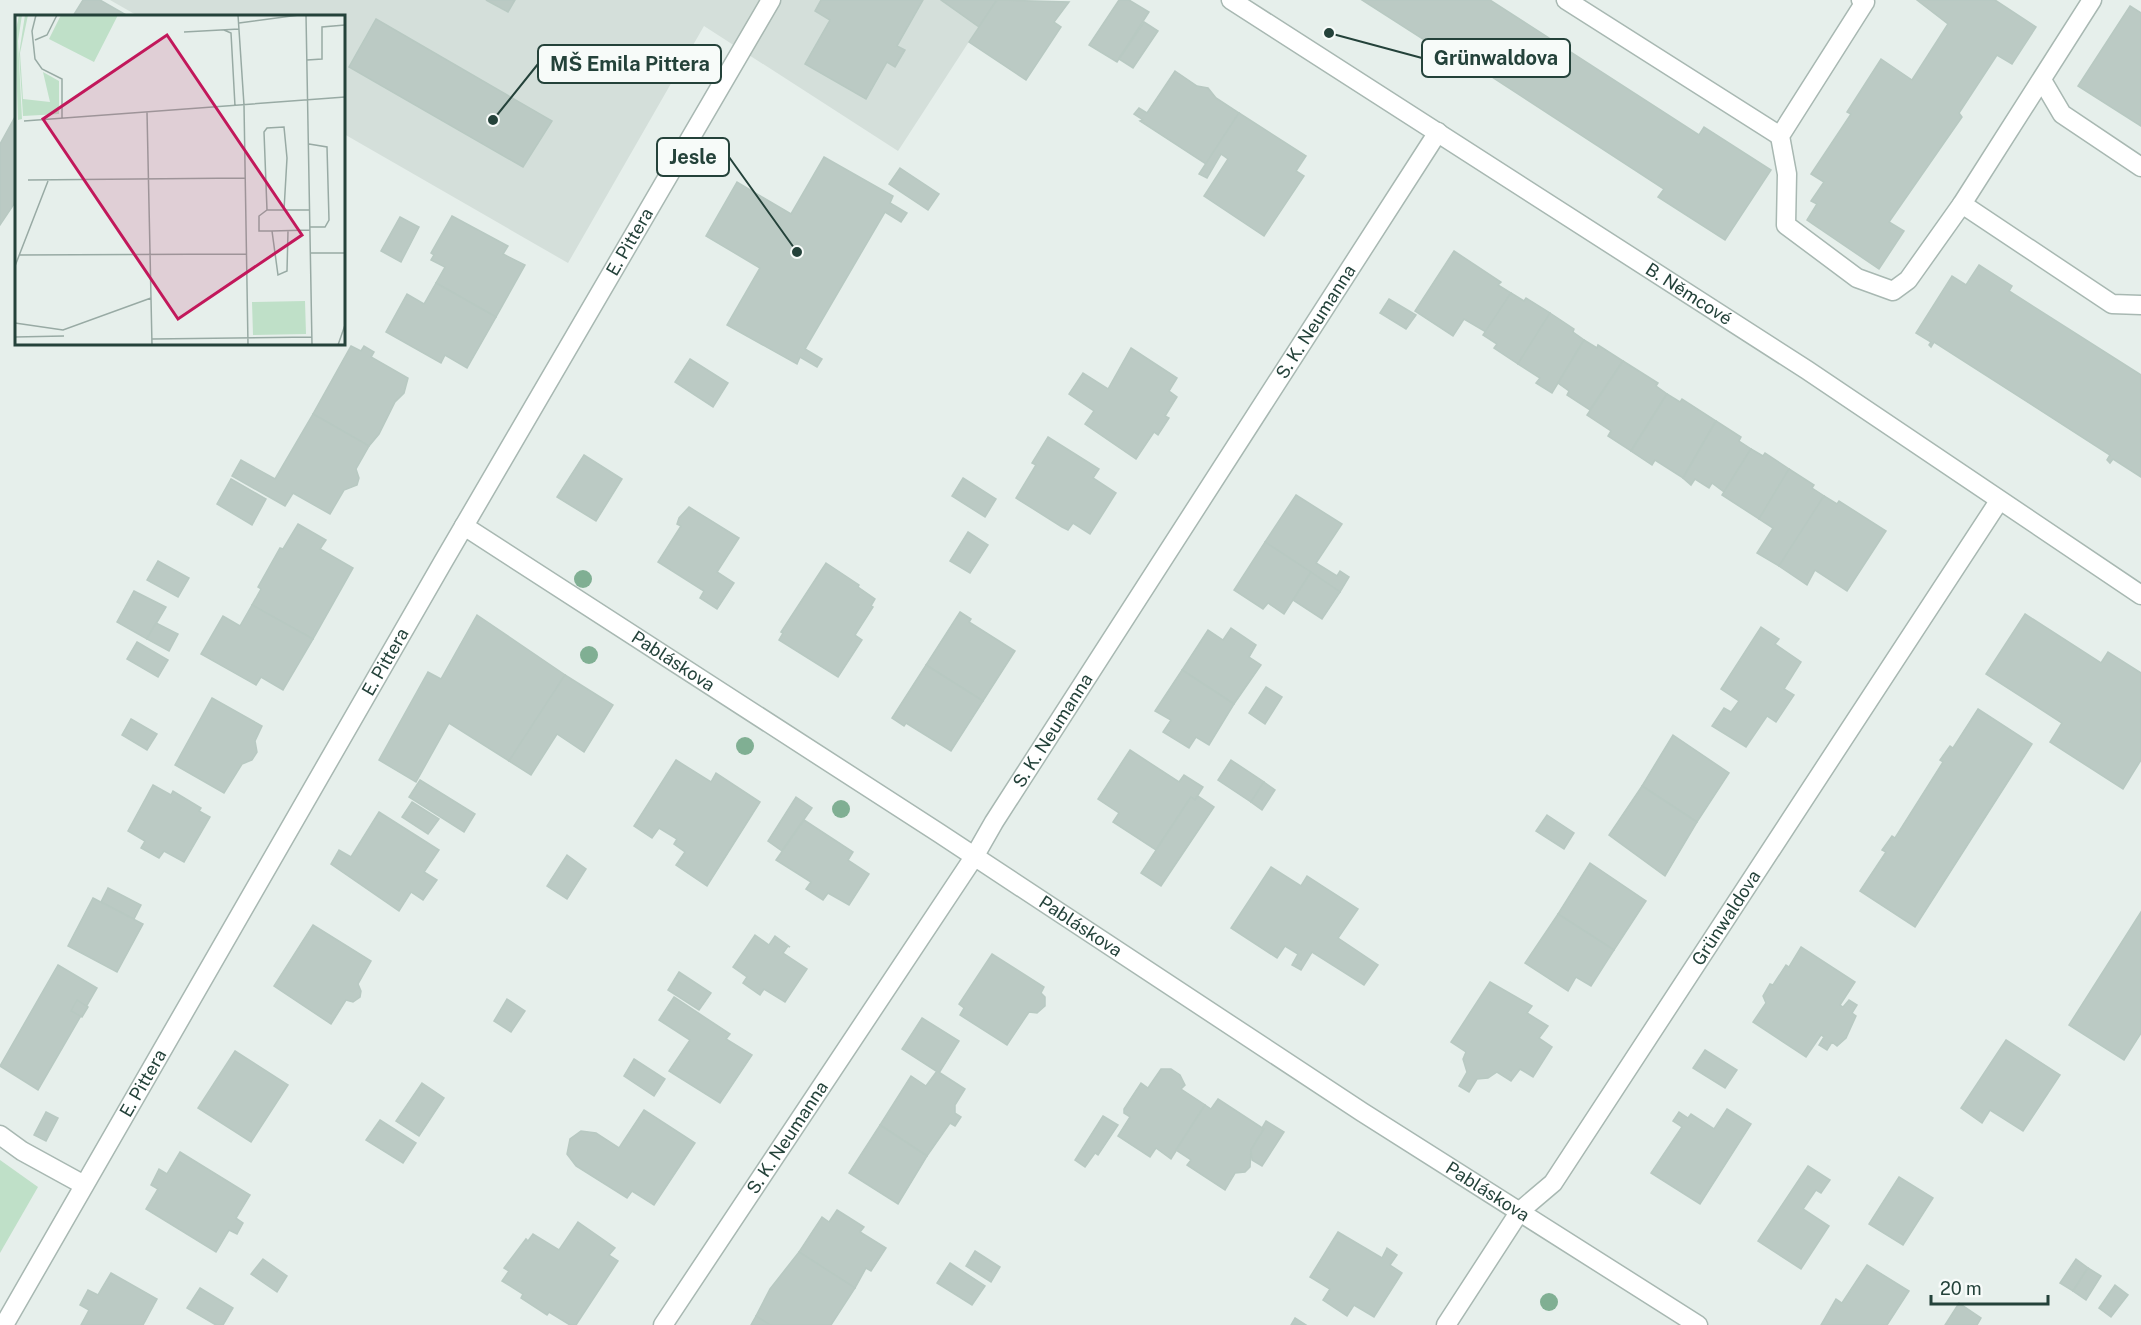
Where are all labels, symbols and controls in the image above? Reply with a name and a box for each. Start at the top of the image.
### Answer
inset map [15,15,345,345]
callout: Grünwaldova [1422,39,1570,77]
callout: MŠ Emila Pittera [538,45,721,83]
text: Grünwaldova [1434,46,1558,70]
text: MŠ Emila Pittera [550,51,710,76]
callout: Jesle [657,138,729,176]
text: Jesle [669,145,717,169]
street label: E. Pittera [602,204,657,279]
street label: B. Němcové [1642,258,1736,329]
street label: S. K. Neumanna [1271,261,1360,382]
street label: E. Pittera [357,624,413,699]
street label: Pabláskova [628,626,719,695]
street label: S. K. Neumanna [1008,669,1097,791]
street label: Grünwaldova [1687,866,1765,969]
street label: Pabláskova [1035,891,1126,961]
street label: E. Pittera [115,1045,170,1121]
street label: S. K. Neumanna [742,1077,832,1198]
street label: Pabláskova [1442,1157,1534,1225]
scale bar [1931,1268,2048,1306]
text: 20 m [1940,1278,1982,1299]

